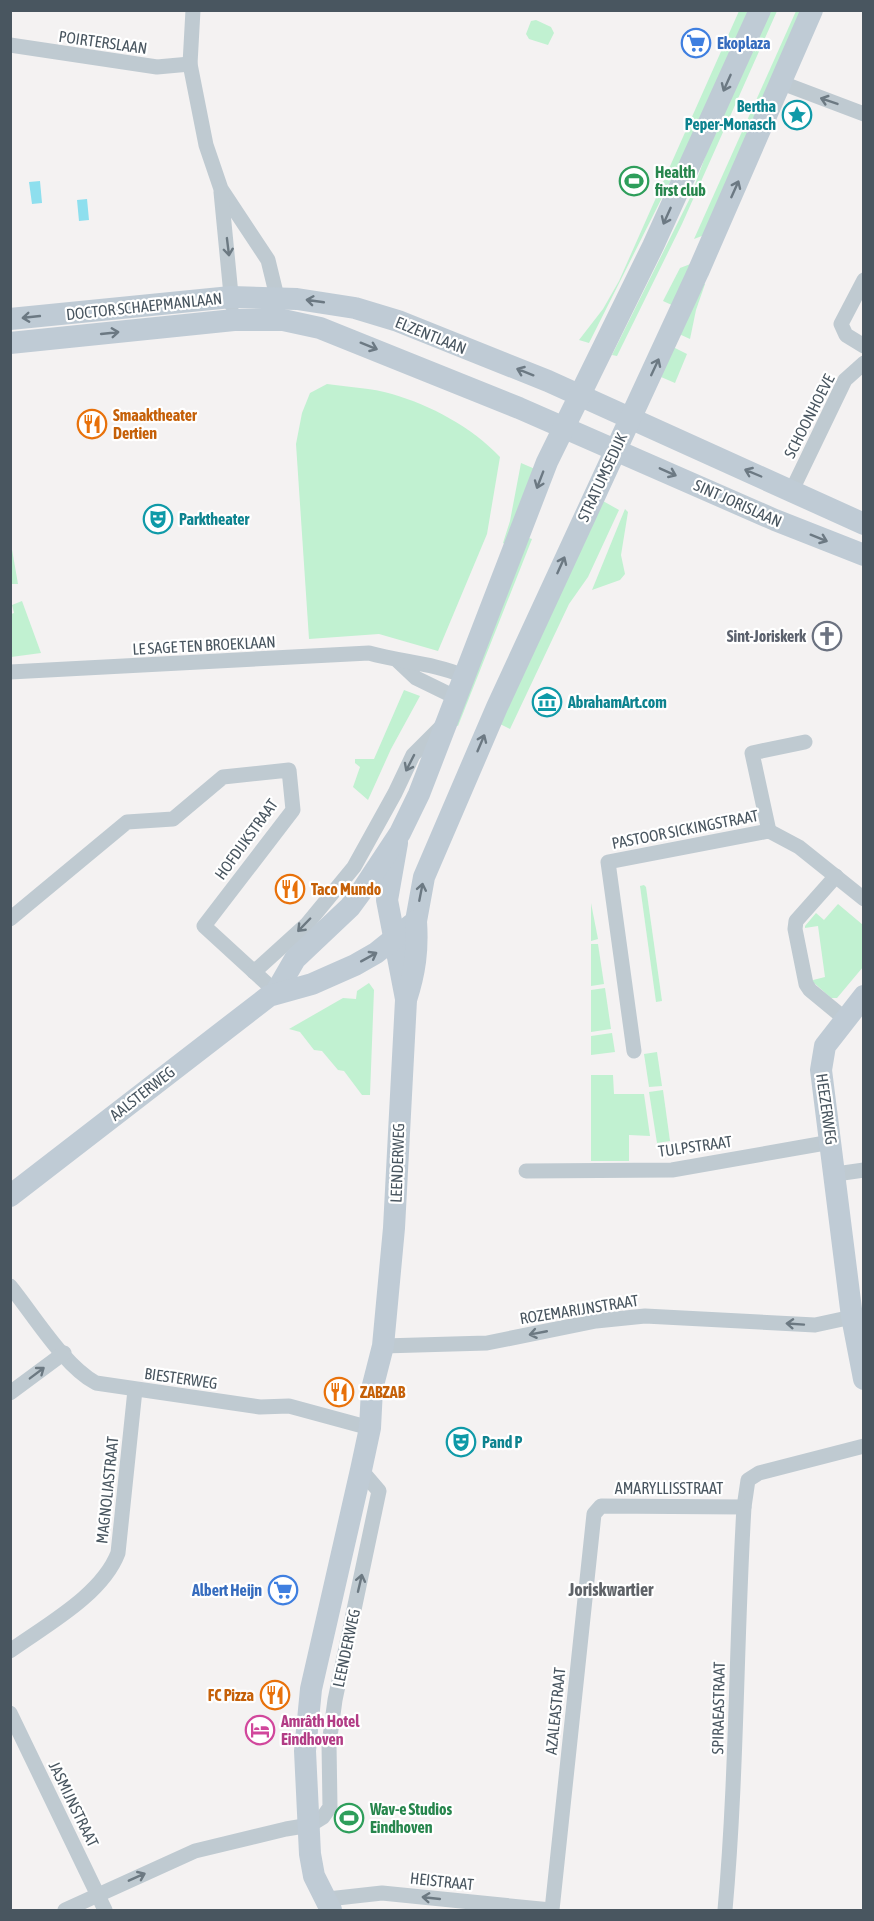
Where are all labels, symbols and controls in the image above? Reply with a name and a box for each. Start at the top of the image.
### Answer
street label: POIRTERSLAAN [58,27,148,57]
supermarket icon: Ekoplaza [680,27,712,59]
place label: Ekoplaza [717,34,771,52]
one-way arrow [721,73,732,91]
one-way arrow [820,94,839,105]
place label: Bertha Peper-Monasch [685,97,776,133]
place icon: Bertha Peper-Monasch [781,99,813,131]
place label: Health first club [654,163,706,199]
sports icon: Health first club [618,165,650,197]
one-way arrow [731,180,742,198]
one-way arrow [660,207,672,225]
one-way arrow [223,236,234,256]
street label: DOCTOR SCHAEPMANLAAN [65,289,223,323]
one-way arrow [306,296,326,307]
one-way arrow [21,312,41,323]
street label: ELZENTLAAN [393,313,469,357]
one-way arrow [100,327,120,338]
one-way arrow [359,341,378,352]
one-way arrow [649,358,661,376]
one-way arrow [516,366,535,377]
street label: SCHOONHOEVE [780,371,838,461]
place label: Smaaktheater Dertien [113,406,197,442]
restaurant icon: Smaaktheater Dertien [76,408,108,440]
street label: STRATUMSEDIJK [574,430,630,524]
one-way arrow [658,467,676,479]
one-way arrow [745,467,763,478]
one-way arrow [534,470,545,489]
street label: SINT JORISLAAN [691,476,785,530]
theatre icon: Parktheater [142,503,174,535]
place label: Parktheater [179,510,250,528]
one-way arrow [810,533,828,544]
one-way arrow [556,557,567,575]
church icon: Sint-Joriskerk [811,620,843,652]
place label: Sint-Joriskerk [727,627,807,645]
street label: LE SAGE TEN BROEKLAAN [132,632,276,658]
museum icon: AbrahamArt.com [531,686,563,718]
place label: AbrahamArt.com [567,693,667,711]
one-way arrow [476,735,487,753]
one-way arrow [403,753,415,771]
street label: HOFDIJKSTRAAT [211,795,281,883]
street label: PASTOOR SICKINGSTRAAT [610,806,760,852]
restaurant icon: Taco Mundo [274,873,306,905]
place label: Taco Mundo [311,880,382,898]
one-way arrow [416,883,427,903]
one-way arrow [297,918,312,933]
one-way arrow [360,951,377,963]
street label: AALSTERWEG [106,1062,178,1124]
street label: HEEZERWEG [813,1072,841,1146]
street label: LEENDERWEG [387,1123,407,1203]
street label: TULPSTRAAT [657,1132,733,1160]
street label: ROZEMARIJNSTRAAT [518,1291,640,1327]
one-way arrow [785,1319,805,1330]
one-way arrow [529,1328,549,1339]
street label: BIESTERWEG [143,1364,219,1392]
one-way arrow [29,1367,45,1380]
restaurant icon: ZABZAB [323,1376,355,1408]
place label: ZABZAB [360,1383,406,1401]
theatre icon: Pand P [445,1426,477,1458]
place label: Pand P [482,1433,522,1451]
street label: MAGNOLIASTRAAT [92,1435,122,1545]
street label: AMARYLLISSTRAAT [615,1479,723,1497]
supermarket icon: Albert Heijn [267,1574,299,1606]
one-way arrow [355,1574,366,1594]
district label: Joriskwartier [568,1579,654,1600]
place label: Albert Heijn [191,1581,262,1599]
street label: LEENDERWEG [329,1607,363,1689]
street label: SPIRAEASTRAAT [708,1661,728,1755]
street label: AZALEASTRAAT [541,1667,569,1755]
restaurant icon: FC Pizza [259,1679,291,1711]
place label: FC Pizza [208,1686,254,1704]
place label: Amrâth Hotel Eindhoven [280,1712,360,1748]
hotel icon: Amrâth Hotel Eindhoven [244,1714,276,1746]
street label: JASMIJNSTRAAT [46,1758,102,1850]
place label: Wav-e Studios Eindhoven [369,1800,452,1836]
sports icon: Wav-e Studios Eindhoven [333,1802,365,1834]
street label: HEISTRAAT [409,1869,475,1893]
one-way arrow [128,1871,146,1883]
one-way arrow [421,1893,441,1904]

